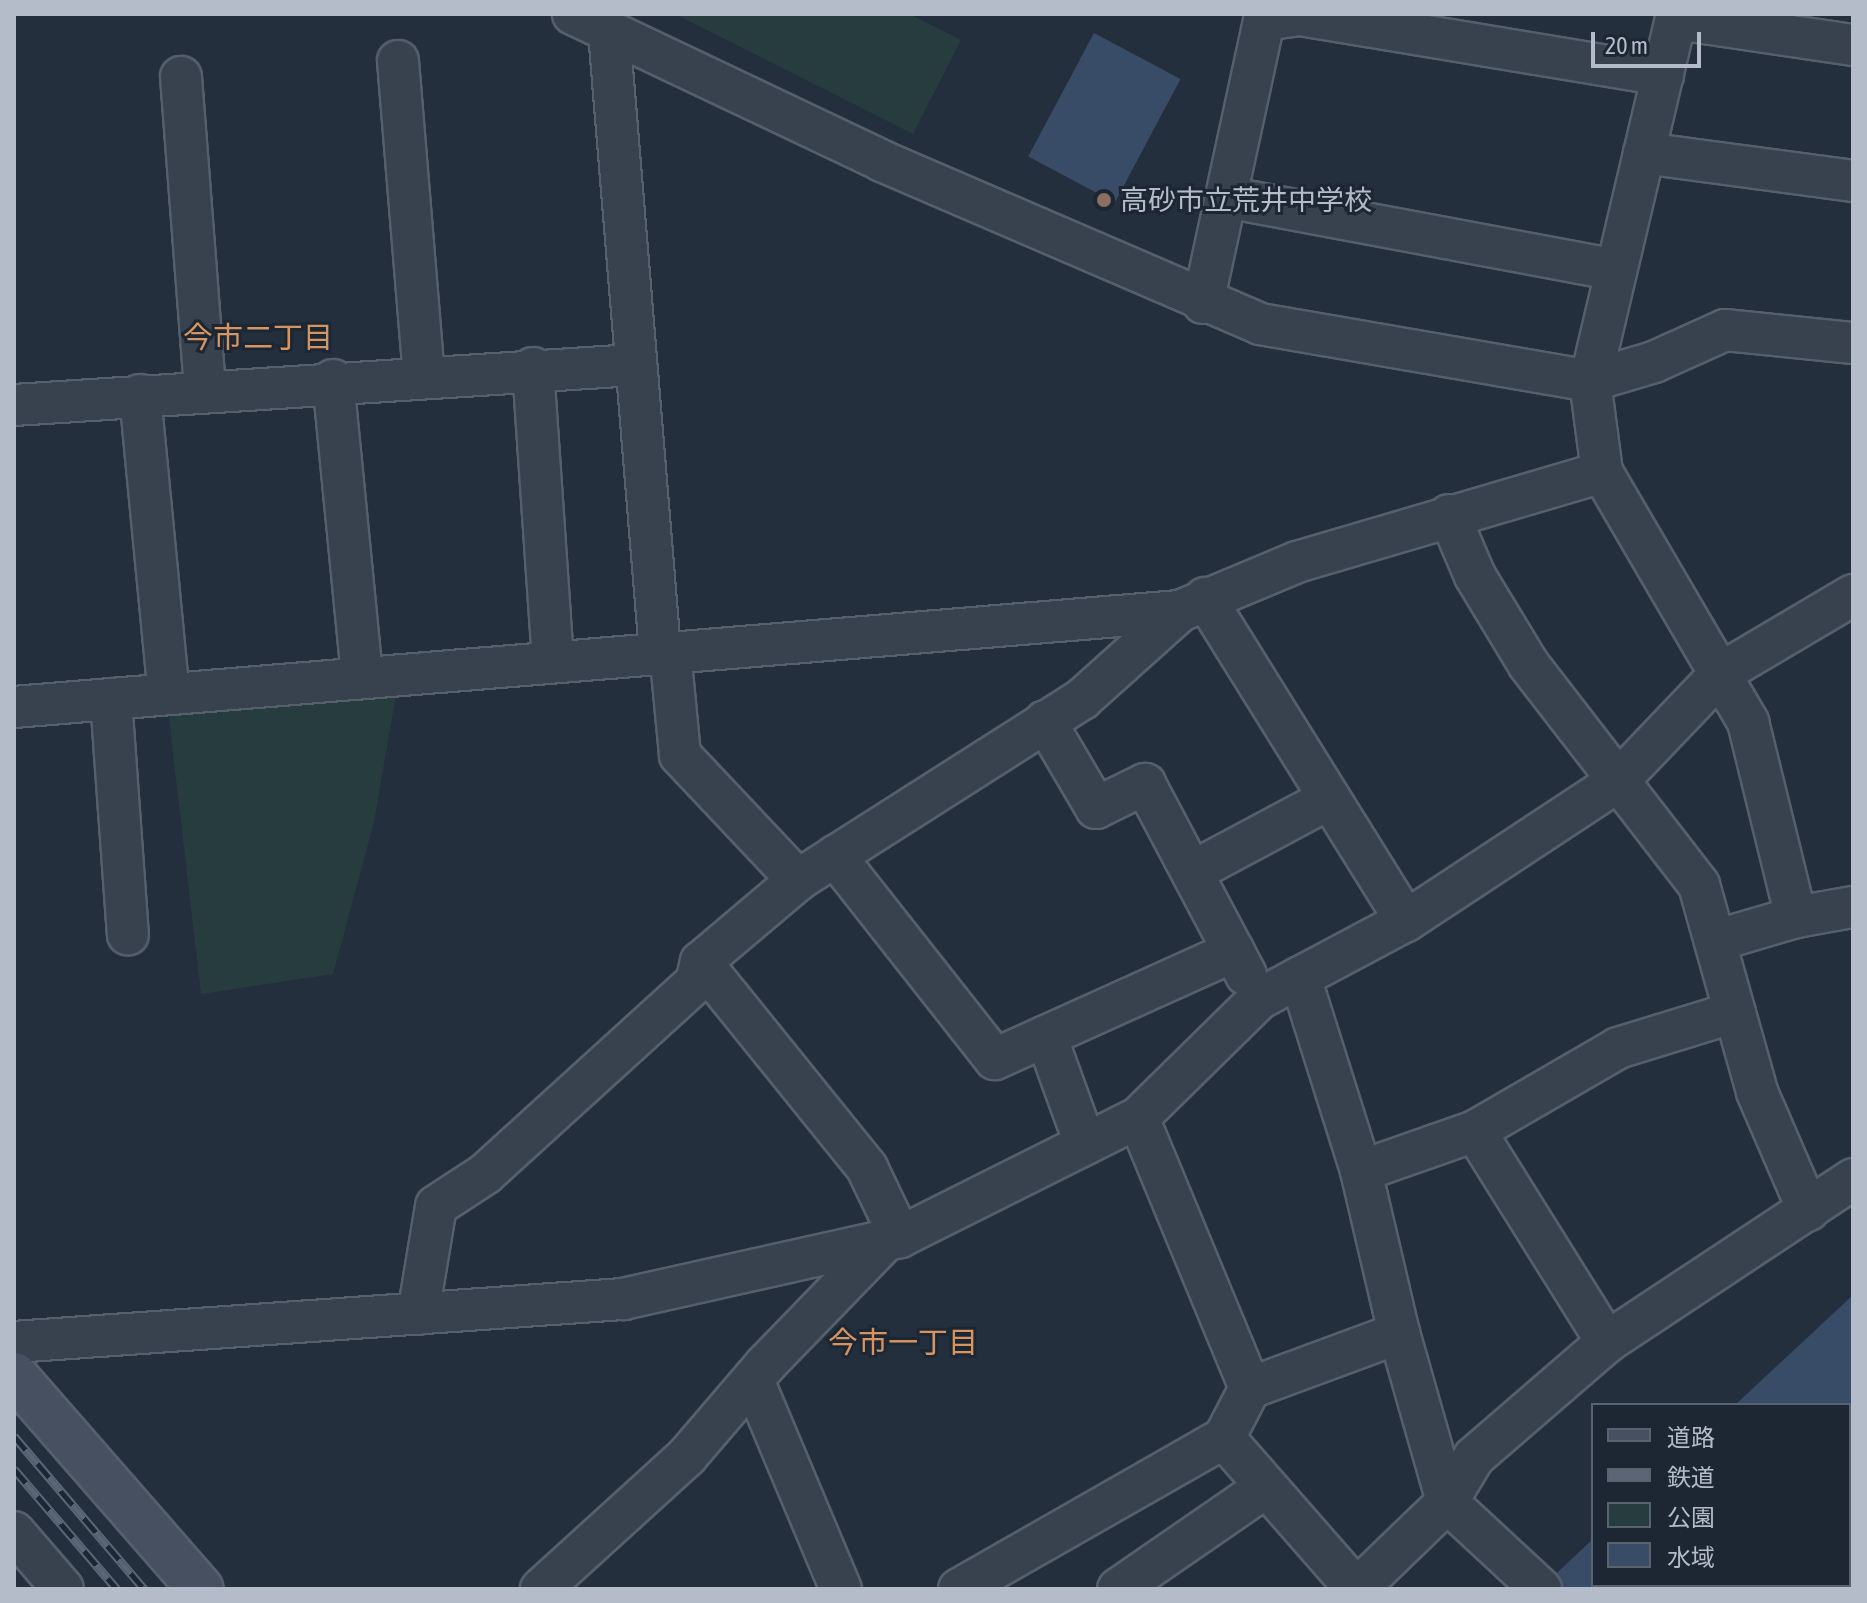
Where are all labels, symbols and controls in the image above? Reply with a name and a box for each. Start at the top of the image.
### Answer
scale bar [1595,16,1705,66]
text: 20 m [1605,32,1648,59]
place label: 高砂市立荒井中学校 [1120,183,1372,217]
marker: 高砂市立荒井中学校 [1095,191,1113,209]
district label: 今市二丁目 [183,319,333,355]
district label: 今市一丁目 [828,1324,978,1360]
legend [1591,1403,1851,1587]
text: 道路 [1667,1424,1715,1451]
text: 鉄道 [1667,1464,1715,1491]
text: 公園 [1667,1504,1715,1531]
text: 水域 [1667,1544,1715,1571]

